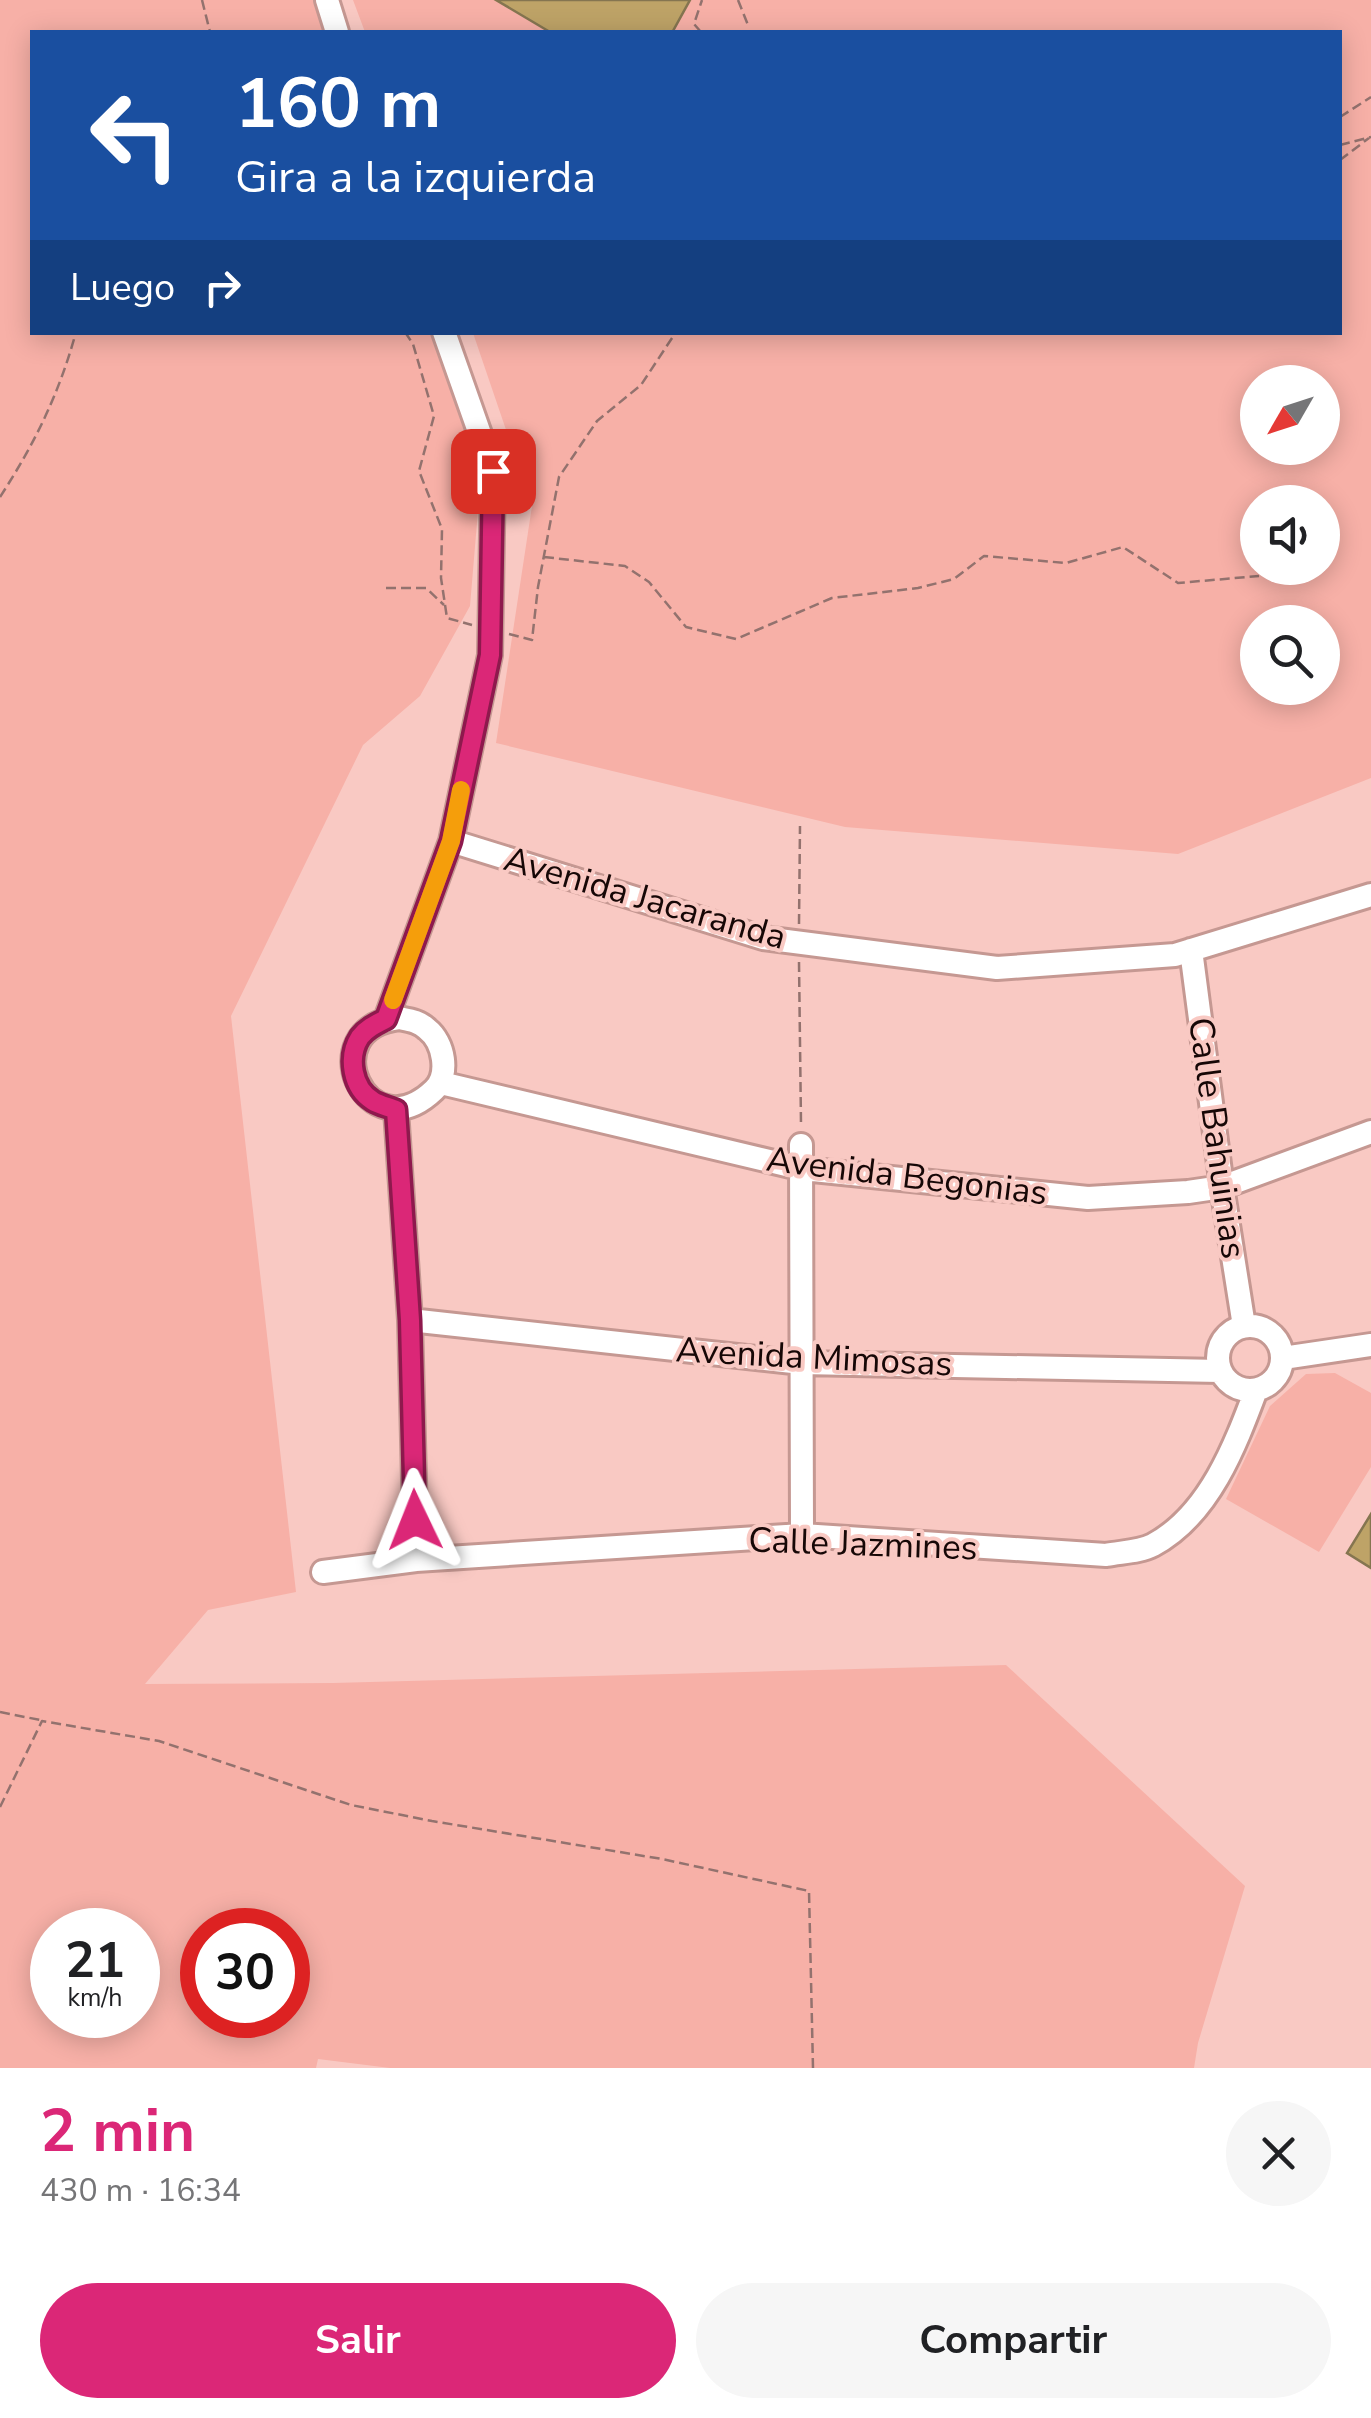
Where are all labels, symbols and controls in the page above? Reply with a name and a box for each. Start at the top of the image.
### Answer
text: 160 m [235,56,441,152]
icon: left [70,70,200,200]
text: Gira a la izquierda [235,147,596,208]
icon: right [195,260,250,315]
text: Luego [70,262,175,313]
north arrow [1240,365,1340,465]
map controls [1240,365,1340,705]
pin [451,429,536,514]
icon: arrive [466,444,521,499]
button: sound [1240,485,1340,585]
button: search [1240,605,1340,705]
street label: Avenida Jacaranda [499,835,791,961]
street label: Calle Bahuinias [1177,1014,1257,1262]
street label: Avenida Begonias [764,1135,1050,1217]
street label: Avenida Mimosas [675,1326,953,1388]
position arrow [363,1468,467,1572]
street label: Calle Jazmines [748,1517,978,1571]
speed limit sign: 30 [180,1908,310,2038]
text: 21 [65,1926,125,1995]
text: km/h [67,1981,123,2015]
text: 2 min [40,2090,195,2172]
button: close [1226,2101,1331,2206]
text: 430 m · 16:34 [40,2169,241,2212]
button: Salir [40,2283,676,2398]
button: Compartir [696,2283,1331,2398]

